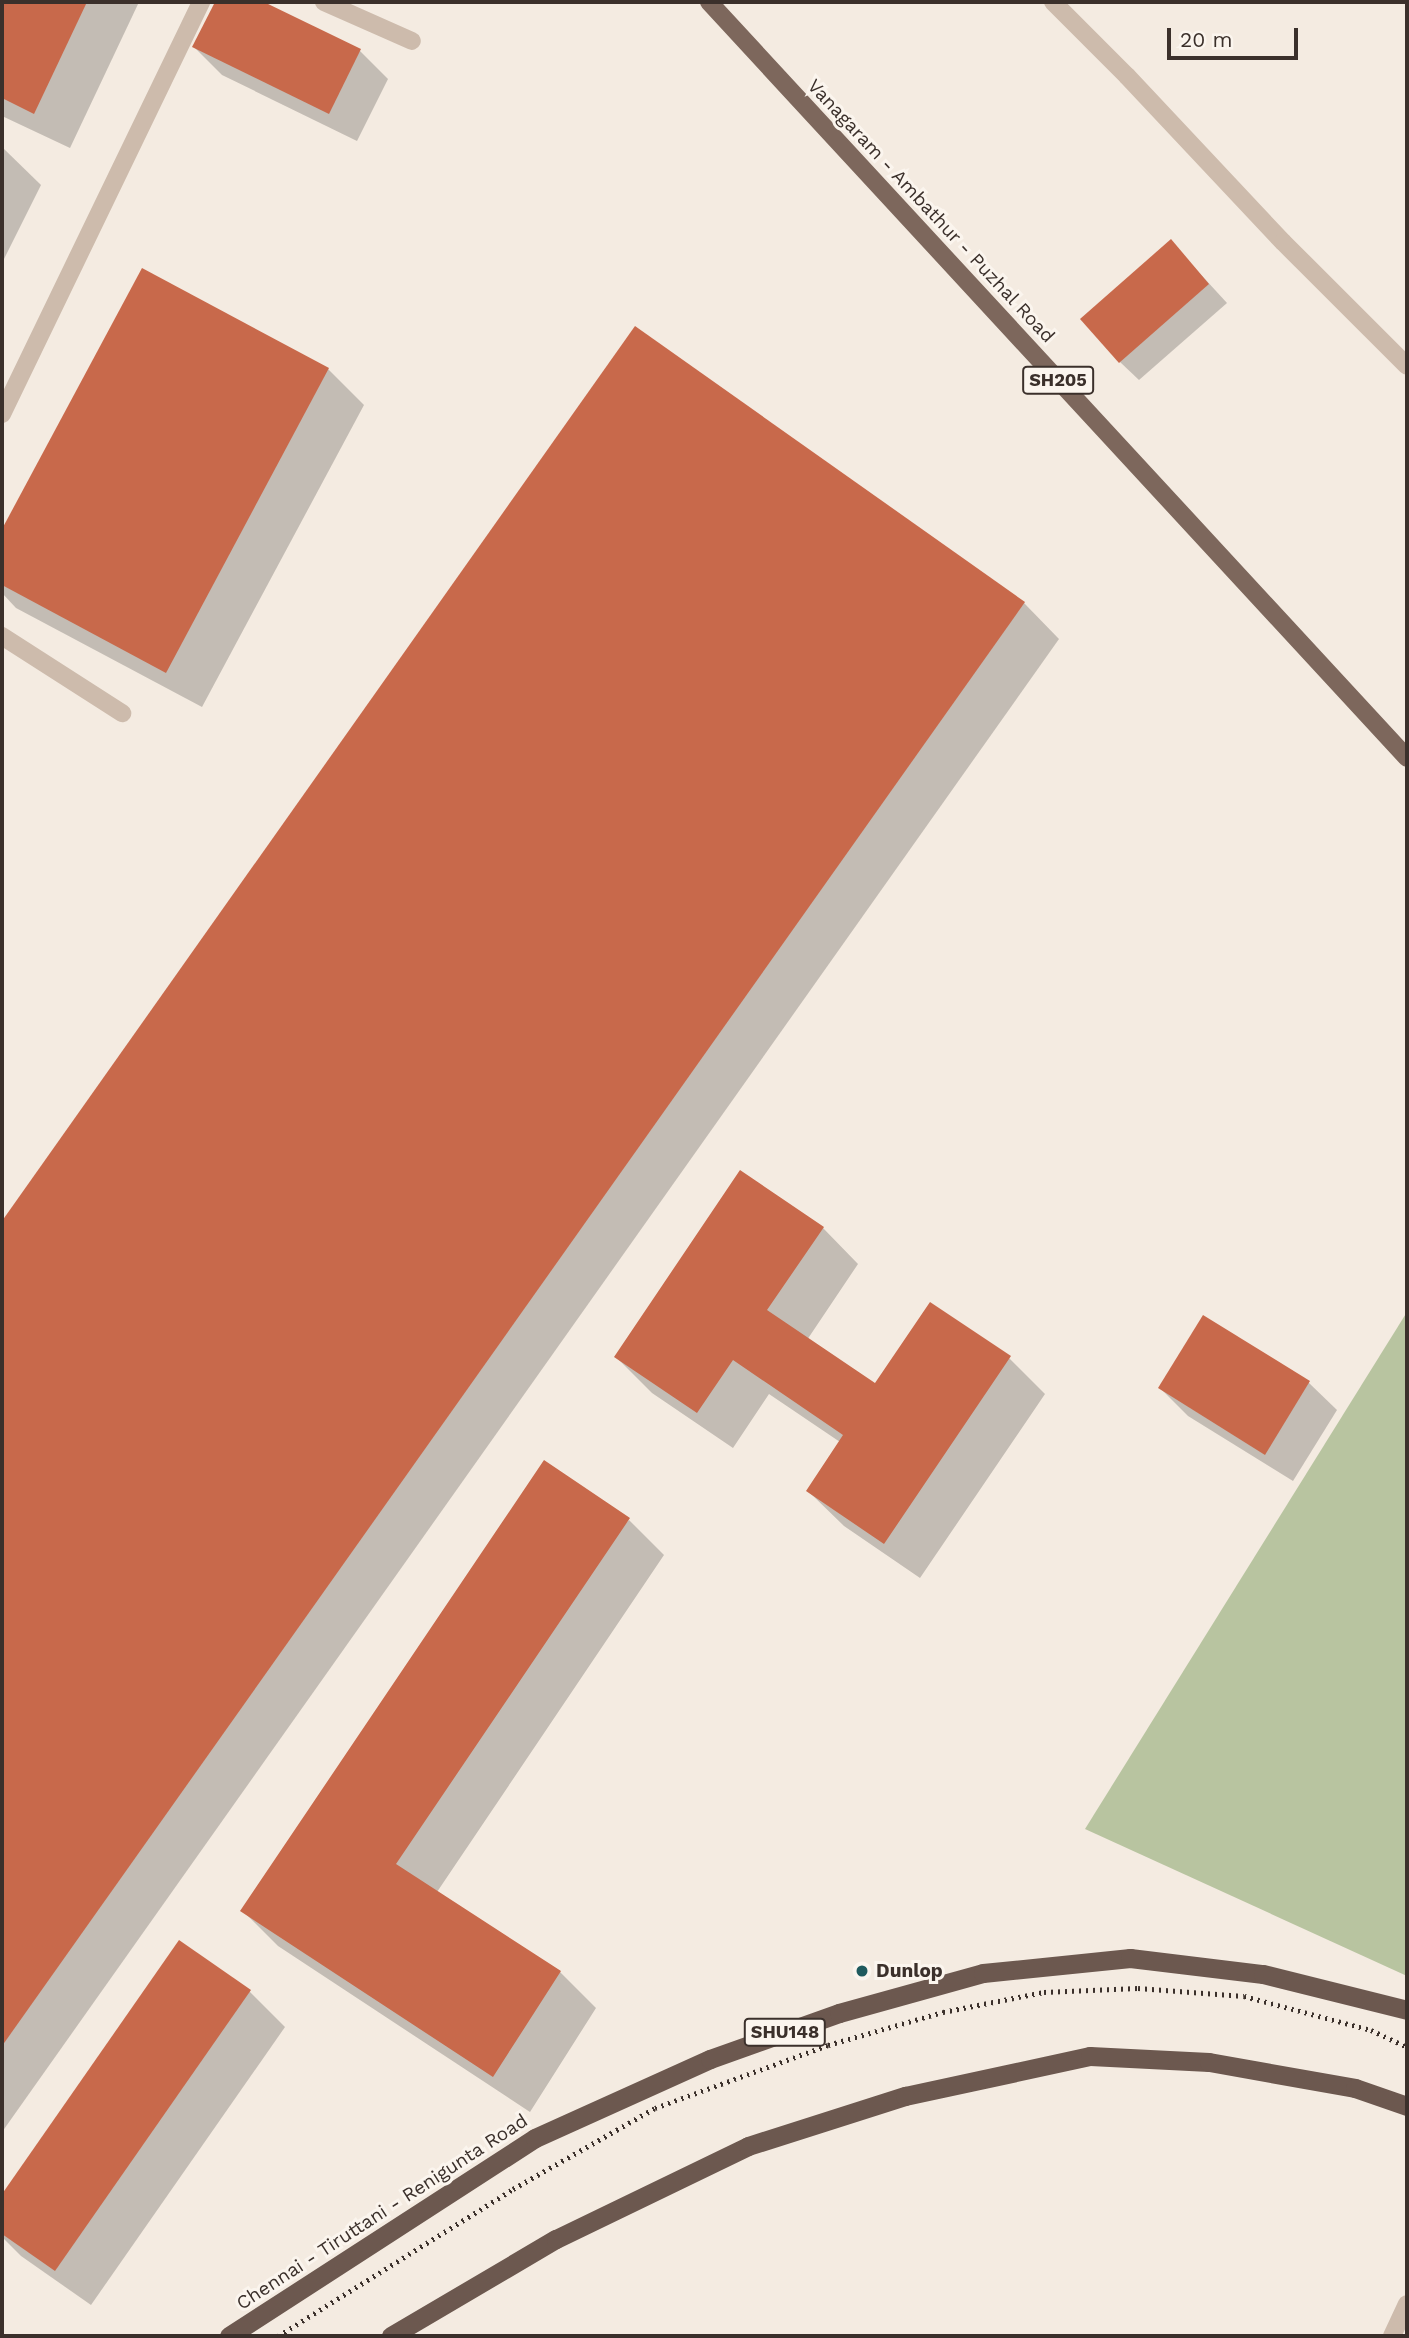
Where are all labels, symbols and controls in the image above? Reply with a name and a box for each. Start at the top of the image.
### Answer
scale bar [1171,14,1302,58]
text: 20 m [1180,27,1232,52]
street label: Vanagaram - Ambathur - Puzhal Road [802,74,1060,348]
road number: SH205 [1021,366,1095,394]
place label: Dunlop [876,1960,943,1982]
marker: Dunlop [854,1963,870,1979]
road number: SHU148 [743,2018,827,2046]
street label: Chennai - Tiruttani - Renigunta Road [232,2109,532,2315]

